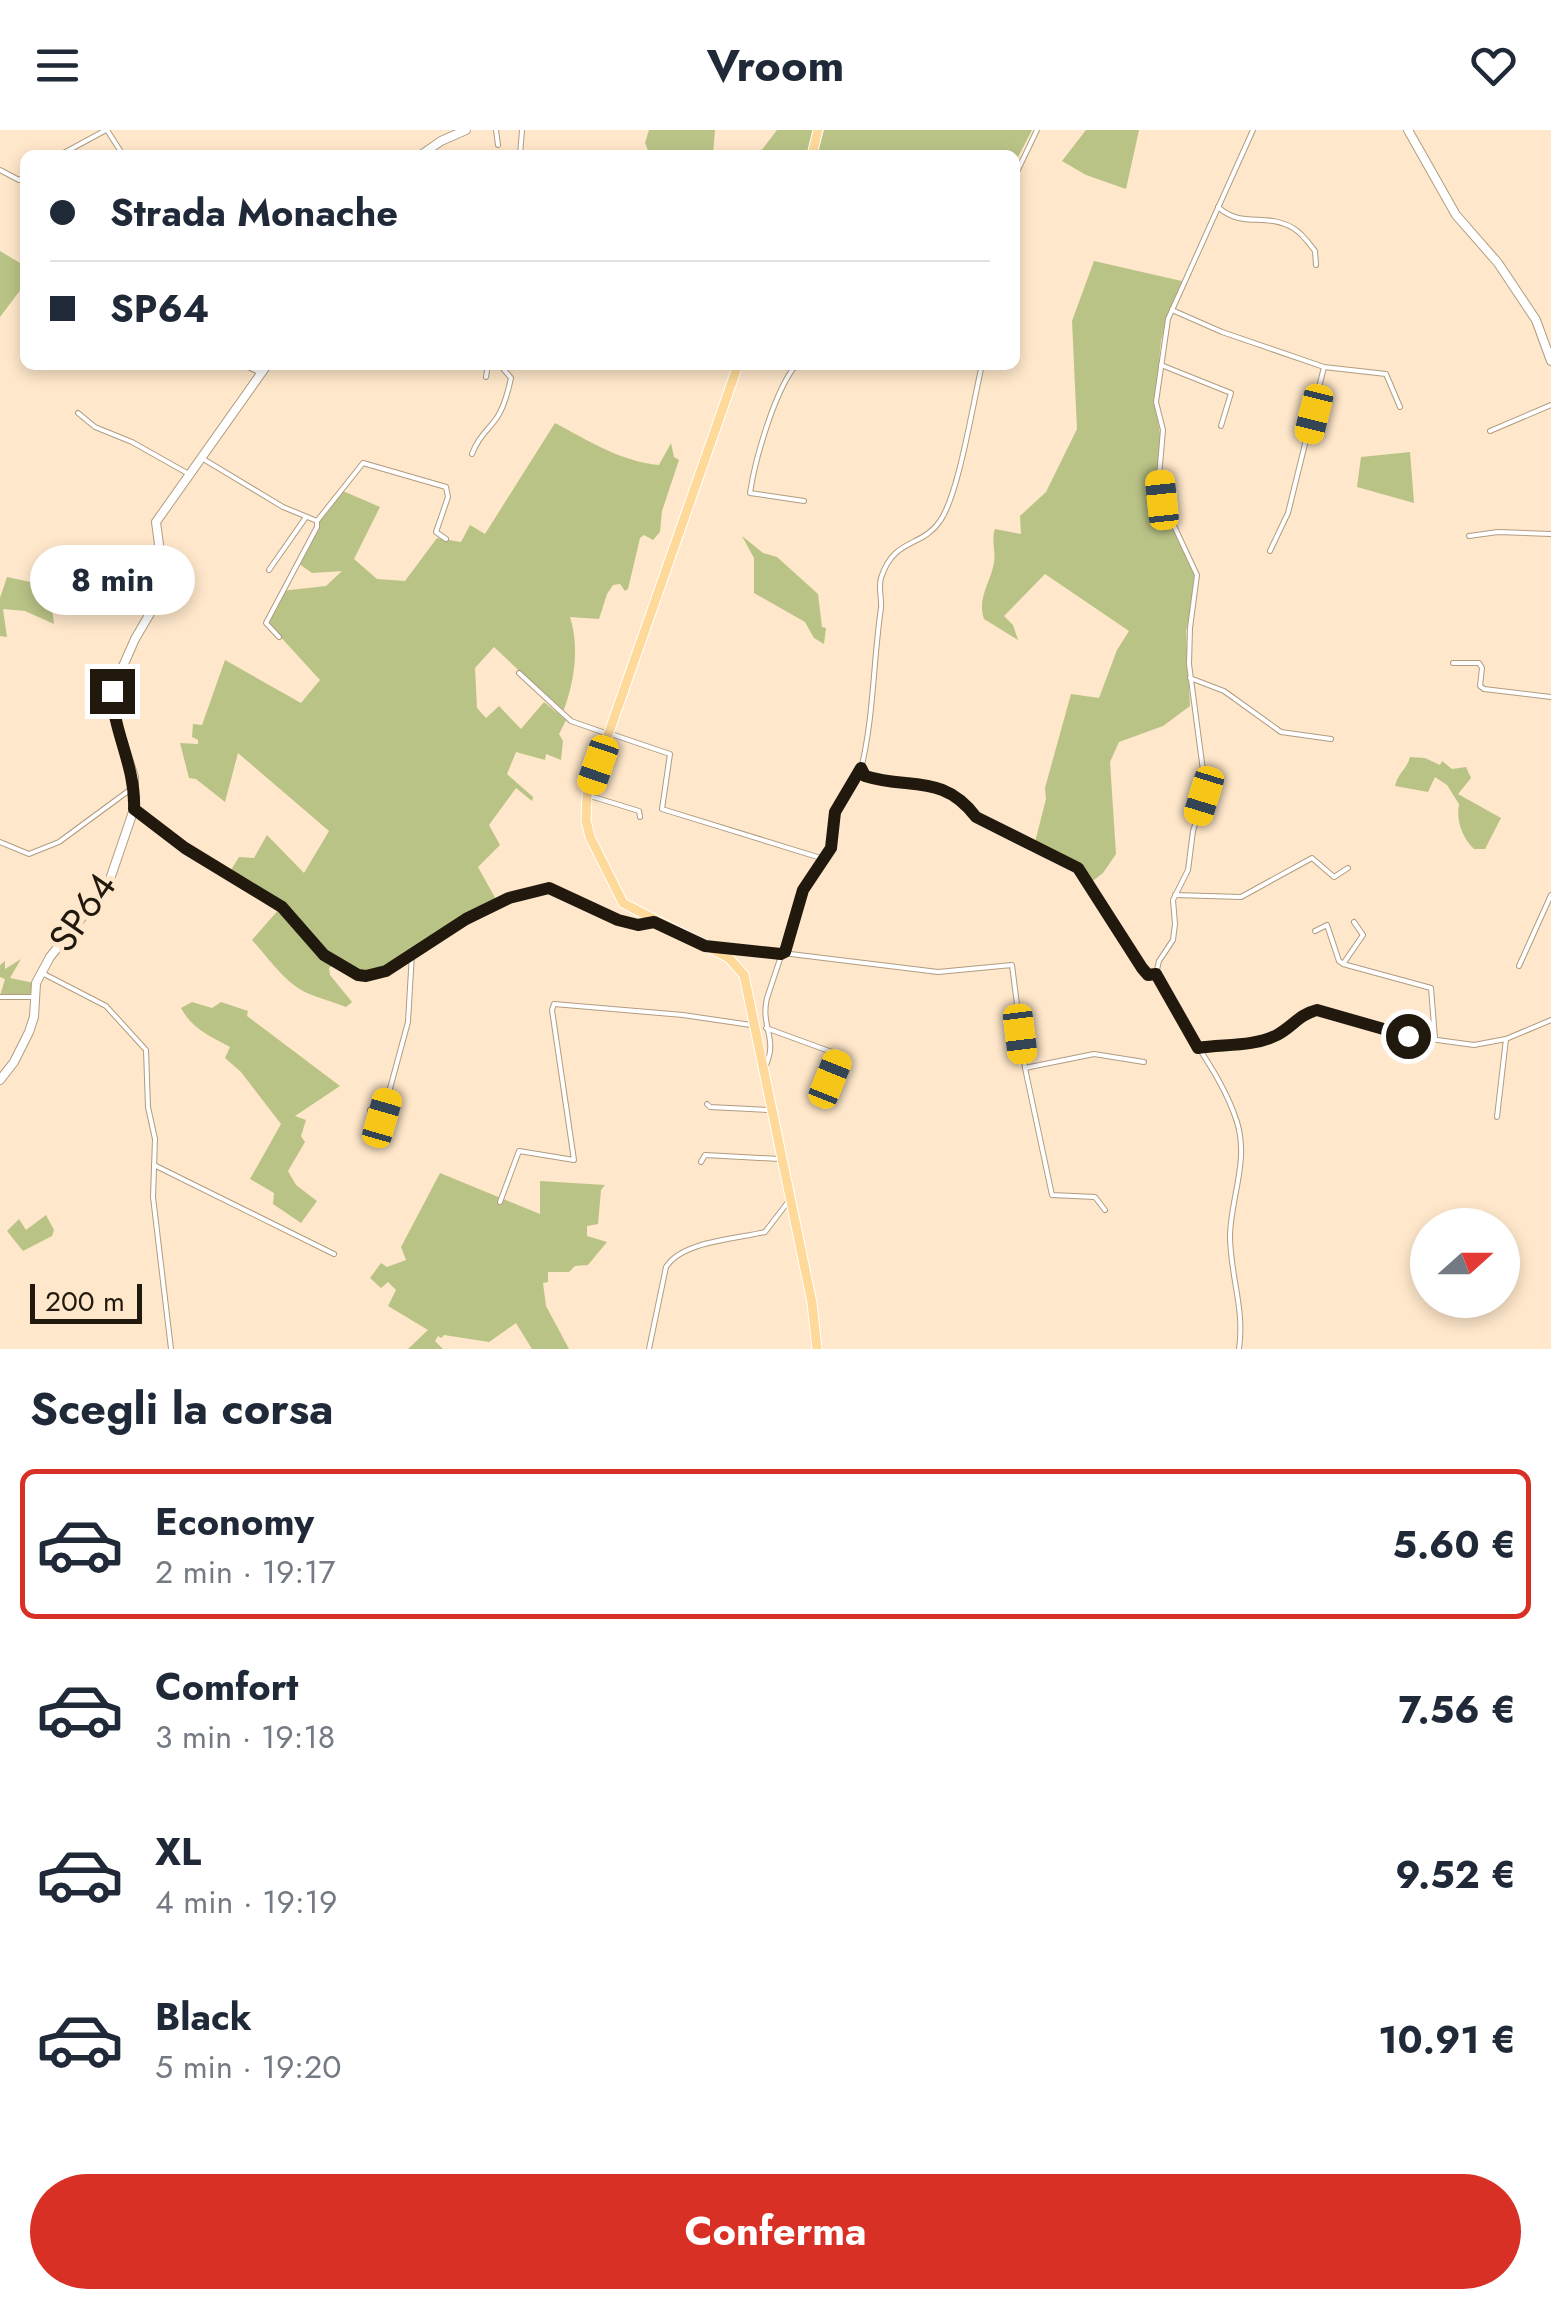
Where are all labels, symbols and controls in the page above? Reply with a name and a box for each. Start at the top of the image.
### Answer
text: Vroom [707,33,844,98]
icon: menu [30,38,85,93]
icon: heart [1466,38,1521,93]
text: Strada Monache [110,185,398,240]
text: SP64 [110,281,209,336]
car [1292,381,1336,447]
car [1144,469,1180,531]
callout: 8 min [29,546,194,616]
text: 8 min [71,557,154,603]
route end [90,669,135,714]
car [574,732,622,798]
car [1181,763,1227,829]
street label: SP64 [35,861,129,963]
car [1001,1002,1039,1066]
route start [1386,1014,1431,1059]
car [805,1046,855,1112]
car [359,1085,405,1151]
north arrow [1410,1208,1520,1318]
map controls [1410,1208,1520,1318]
scale bar [30,1279,142,1324]
text: 200 m [45,1281,125,1322]
text: Scegli la corsa [30,1376,334,1441]
text: Economy [155,1494,314,1549]
icon: car [35,1499,125,1589]
text: 5.60 € [1392,1517,1516,1572]
text: 2 min · 19:17 [155,1549,335,1595]
text: Comfort [155,1659,298,1714]
icon: car [35,1664,125,1754]
text: 7.56 € [1398,1682,1516,1737]
text: 3 min · 19:18 [155,1714,335,1760]
text: XL [155,1824,201,1879]
icon: car [35,1829,125,1919]
text: 9.52 € [1395,1847,1516,1902]
text: 4 min · 19:19 [155,1879,337,1925]
text: Black [155,1989,252,2044]
icon: car [35,1994,125,2084]
text: 10.91 € [1378,2012,1516,2067]
text: 5 min · 19:20 [155,2044,341,2090]
button: Conferma [30,2174,1521,2289]

